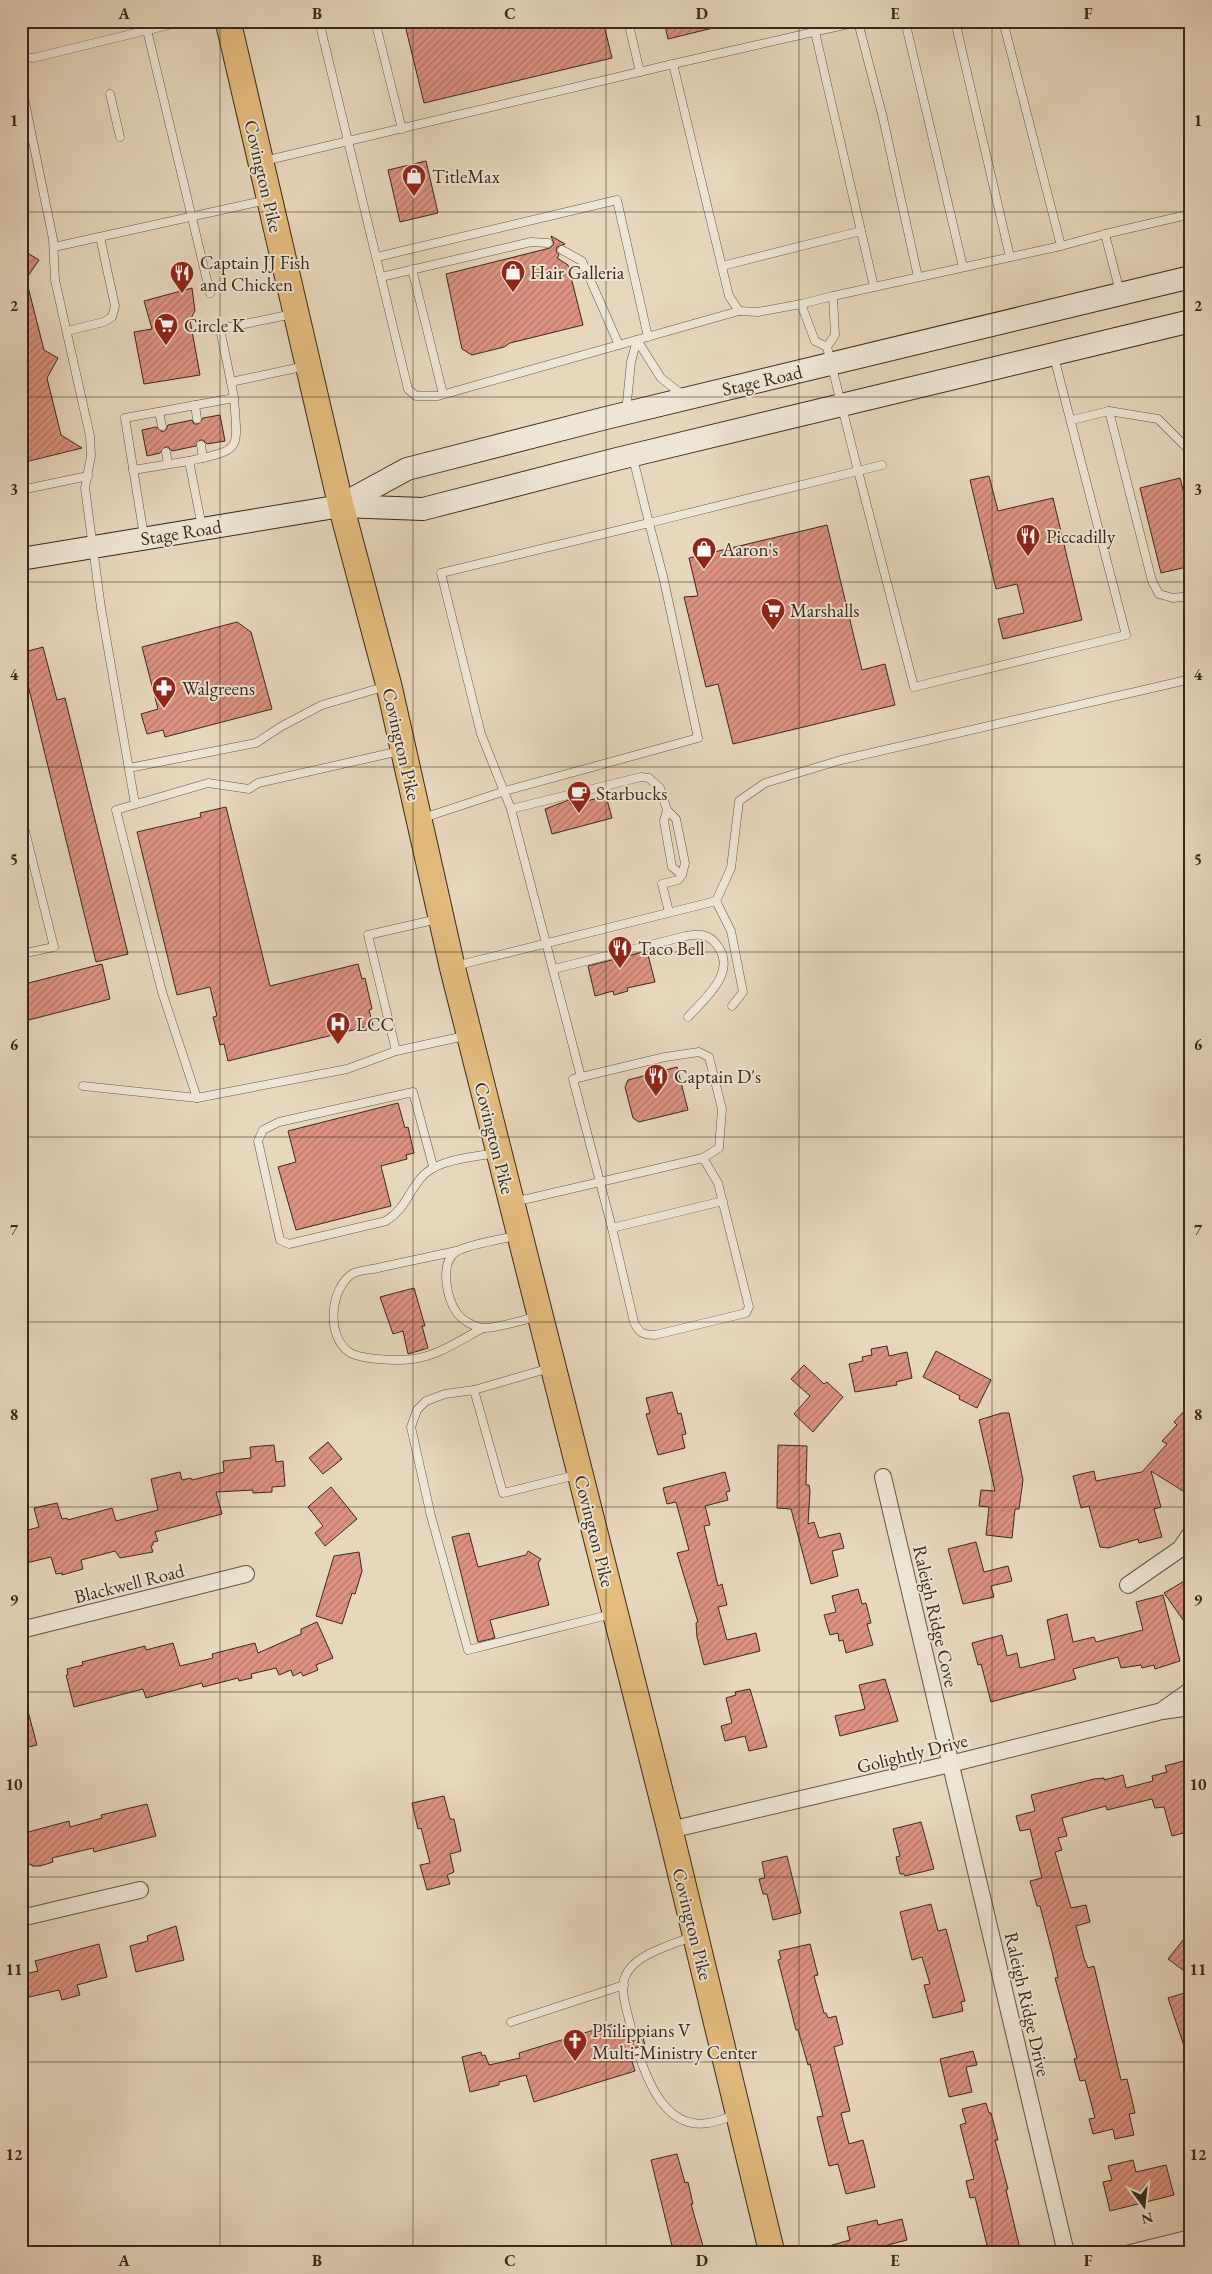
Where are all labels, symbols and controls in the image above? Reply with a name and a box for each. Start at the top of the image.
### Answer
text: A [117,3,130,24]
text: B [312,3,322,24]
text: C [504,3,516,24]
text: D [696,3,708,24]
text: E [890,3,900,24]
text: F [1084,3,1093,24]
text: 1 [10,110,18,131]
text: 1 [1194,110,1202,131]
street label: Covington Pike [238,117,289,235]
shop icon: TitleMax [401,163,427,197]
place label: TitleMax [432,164,501,189]
place label: Captain JJ Fish and Chicken [200,250,310,297]
shop icon: Hair Galleria [500,259,526,293]
restaurant icon: Captain JJ Fish and Chicken [169,260,195,294]
place label: Hair Galleria [530,260,625,285]
text: 2 [10,295,19,316]
text: 2 [1194,295,1203,316]
supermarket icon: Circle K [153,312,179,346]
place label: Circle K [184,313,246,338]
street label: Stage Road [720,359,805,402]
text: 3 [10,479,18,500]
text: 3 [1194,479,1202,500]
street label: Stage Road [139,514,224,551]
restaurant icon: Piccadilly [1015,523,1041,557]
place label: Piccadilly [1046,524,1116,549]
shop icon: Aaron's [691,536,717,570]
place label: Aaron's [721,537,778,562]
supermarket icon: Marshalls [760,597,786,631]
place label: Marshalls [790,598,859,623]
text: 4 [10,664,19,685]
text: 4 [1194,664,1203,685]
pharmacy icon: Walgreens [151,675,177,709]
place label: Walgreens [182,676,255,701]
street label: Covington Pike [376,685,427,803]
cafe icon: Starbucks [566,780,592,814]
place label: Starbucks [596,781,667,806]
text: 5 [10,849,18,870]
text: 5 [1194,849,1202,870]
restaurant icon: Taco Bell [607,935,633,969]
place label: Taco Bell [638,936,705,961]
hospital icon: LCC [325,1011,351,1045]
place label: LCC [356,1012,394,1037]
text: 6 [10,1034,19,1055]
text: 6 [1194,1034,1203,1055]
restaurant icon: Captain D's [643,1063,669,1097]
place label: Captain D's [674,1064,761,1089]
street label: Covington Pike [469,1080,521,1197]
text: 7 [10,1219,19,1240]
text: 7 [1194,1219,1203,1240]
text: 8 [10,1404,18,1425]
text: 8 [1194,1404,1202,1425]
street label: Covington Pike [569,1473,621,1590]
street label: Raleigh Ridge Cove [907,1543,964,1689]
street label: Blackwell Road [71,1558,187,1609]
text: 9 [10,1589,19,1610]
text: 9 [1194,1589,1203,1610]
street label: Golightly Drive [854,1728,970,1779]
text: 10 [6,1774,23,1795]
text: 10 [1190,1774,1207,1795]
street label: Covington Pike [667,1866,719,1983]
street label: Raleigh Ridge Drive [999,1929,1056,2079]
text: 11 [6,1959,22,1980]
text: 11 [1190,1959,1206,1980]
place label: Philippians V Multi-Ministry Center [592,2018,758,2065]
church icon: Philippians V Multi-Ministry Center [562,2028,588,2062]
text: 12 [6,2144,23,2165]
text: 12 [1190,2144,1207,2165]
north arrow [1120,2182,1170,2232]
text: N [1139,2208,1155,2229]
text: A [117,2250,130,2271]
text: B [312,2250,322,2271]
text: C [504,2250,516,2271]
text: D [696,2250,708,2271]
text: E [890,2250,900,2271]
text: F [1084,2250,1093,2271]

